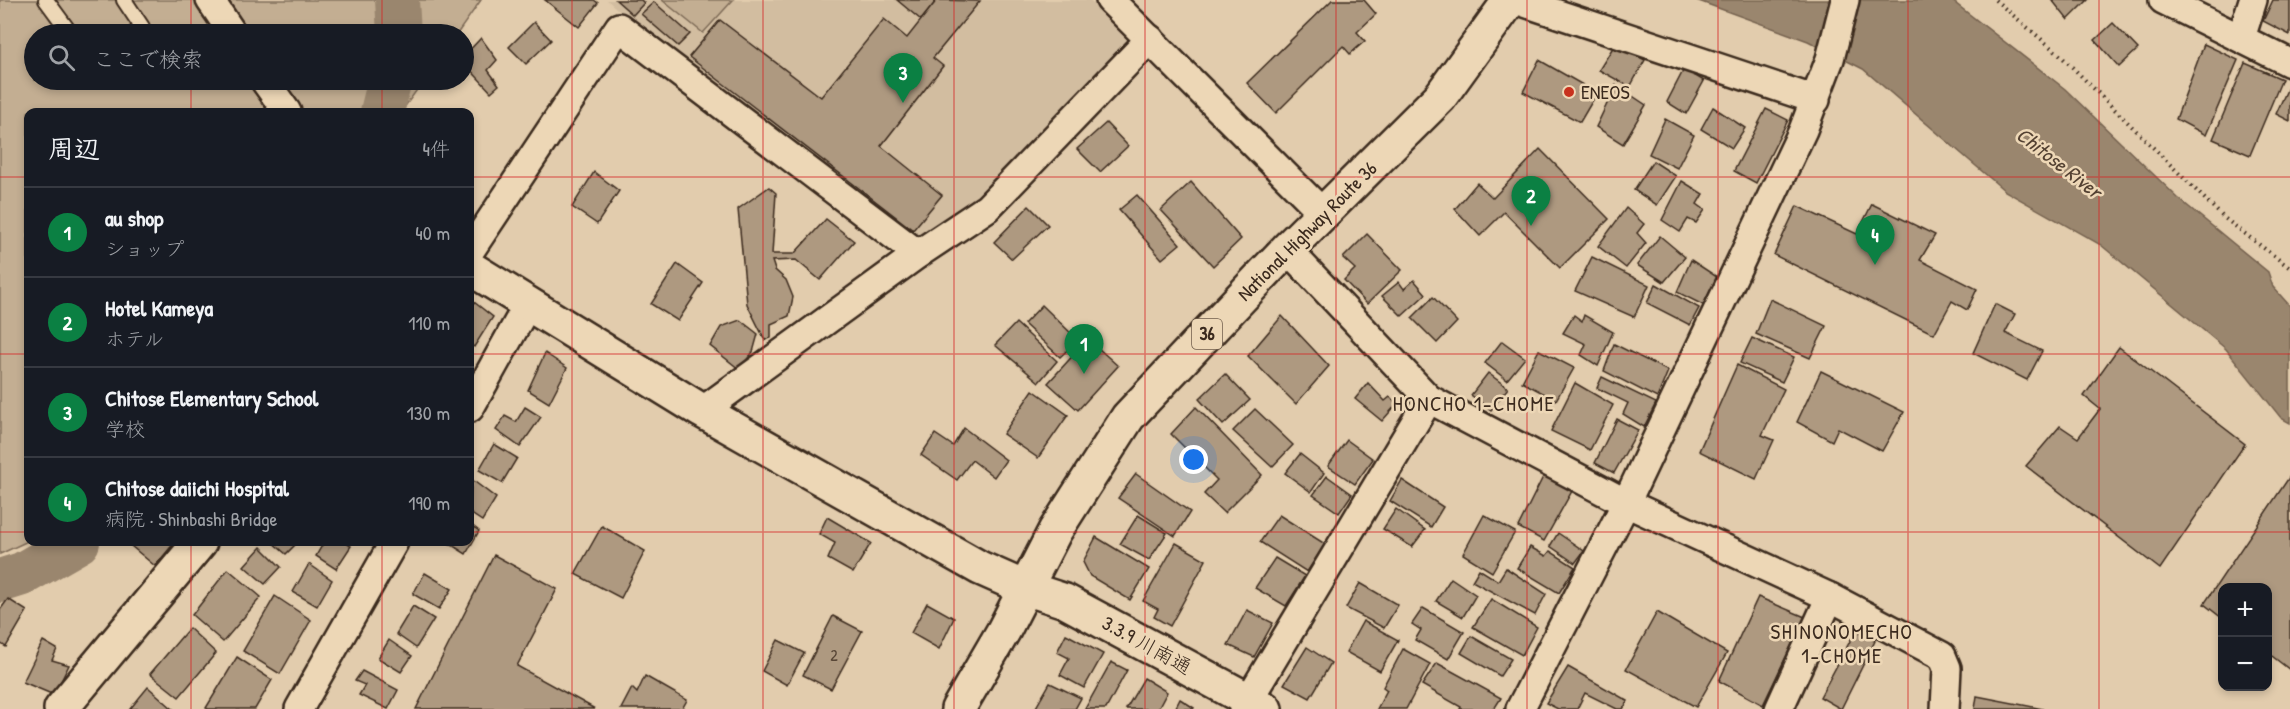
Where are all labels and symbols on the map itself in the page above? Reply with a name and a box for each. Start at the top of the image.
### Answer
pin: 3 [884,54,922,103]
place label: ENEOS [1581,78,1630,105]
marker: ENEOS [1562,85,1576,99]
water label: Chitose River [2011,120,2110,207]
street label: National Highway Route 36 [1231,155,1383,306]
pin: 2 [1512,176,1550,226]
pin: 4 [1856,216,1894,265]
road number: 36 [1192,319,1222,349]
pin: 1 [1064,324,1104,374]
district label: HONCHO 1-CHOME [1393,389,1555,418]
your location [1179,445,1208,474]
street label: 3.3.9 川南通 [1098,609,1197,680]
district label: SHINONOMECHO 1-CHOME [1771,617,1913,670]
house number: 2 [830,644,838,666]

